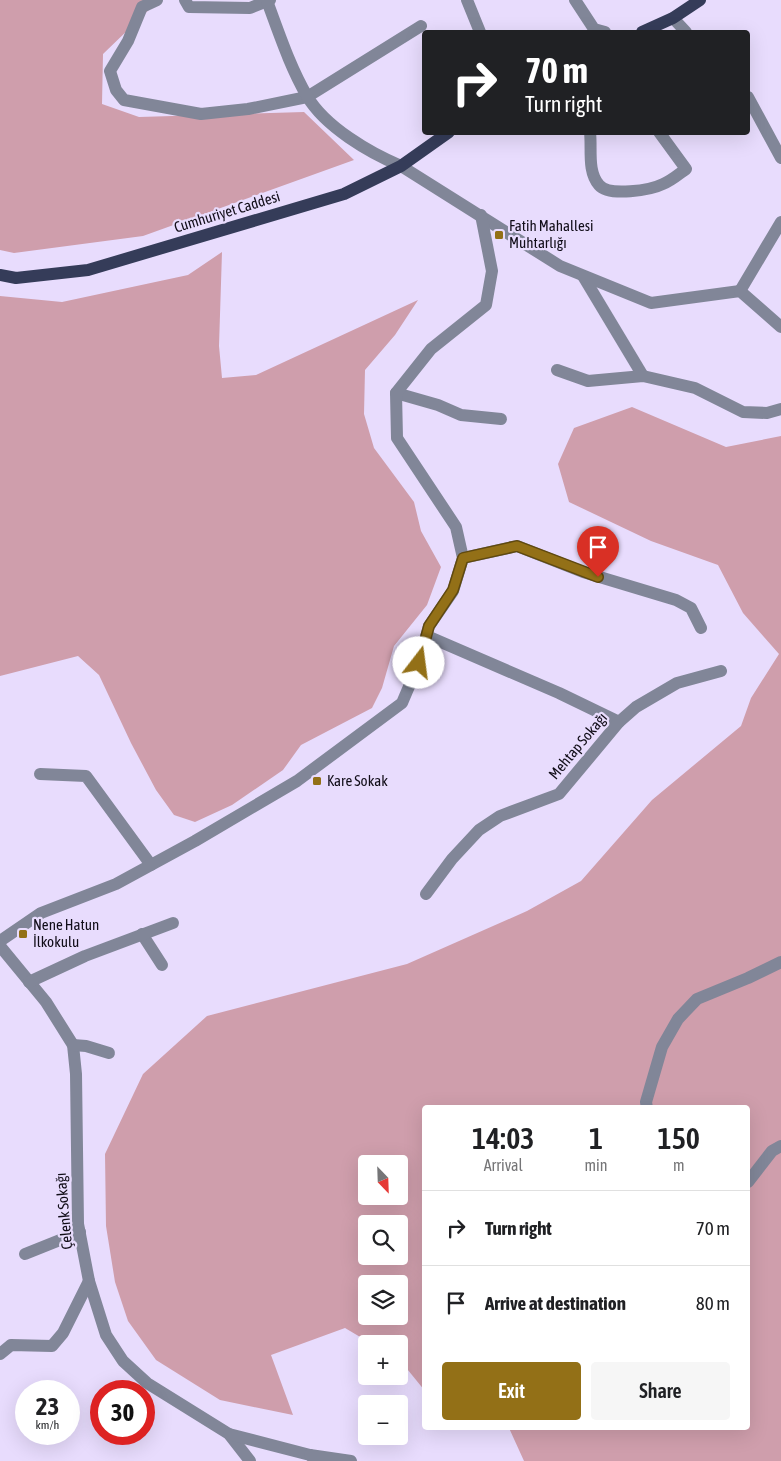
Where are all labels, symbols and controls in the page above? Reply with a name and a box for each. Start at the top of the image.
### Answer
icon: right [442,50,507,115]
text: 70 m [525,50,588,90]
text: Turn right [525,91,602,117]
street label: Cumhuriyet Caddesi [172,187,282,236]
place label: Fatih Mahallesi Muhtarlığı [509,217,593,251]
marker: Fatih Mahallesi Muhtarlığı [493,229,505,241]
pin [577,526,619,577]
icon: arrive [584,533,612,561]
position arrow [392,636,444,688]
street label: Mehtap Sokağı [545,709,610,782]
place label: Kare Sokak [327,772,388,789]
marker: Kare Sokak [311,775,323,787]
place label: Nene Hatun İlkokulu [33,916,99,950]
marker: Nene Hatun İlkokulu [17,928,29,940]
text: 14:03 [472,1121,534,1155]
text: 1 [589,1121,603,1155]
text: 150 [658,1121,700,1155]
north arrow [358,1155,408,1205]
map controls [358,1155,408,1445]
text: Arrival [484,1156,523,1174]
text: min [585,1156,608,1174]
text: m [673,1156,685,1174]
street label: Çelenk Sokağı [52,1172,75,1250]
icon: right [442,1214,470,1242]
button: search [358,1215,408,1265]
text: Turn right [485,1217,552,1239]
text: 70 m [696,1217,730,1239]
button: layers [358,1275,408,1325]
icon: arrive [442,1289,470,1317]
text: Arrive at destination [485,1292,626,1314]
text: 80 m [696,1292,730,1314]
button: + [358,1335,408,1385]
button: Exit [442,1362,581,1420]
button: Share [591,1362,730,1420]
speed limit sign: 30 [90,1380,155,1445]
text: 23 [36,1392,59,1420]
button: − [358,1395,408,1445]
text: km/h [36,1418,59,1432]

